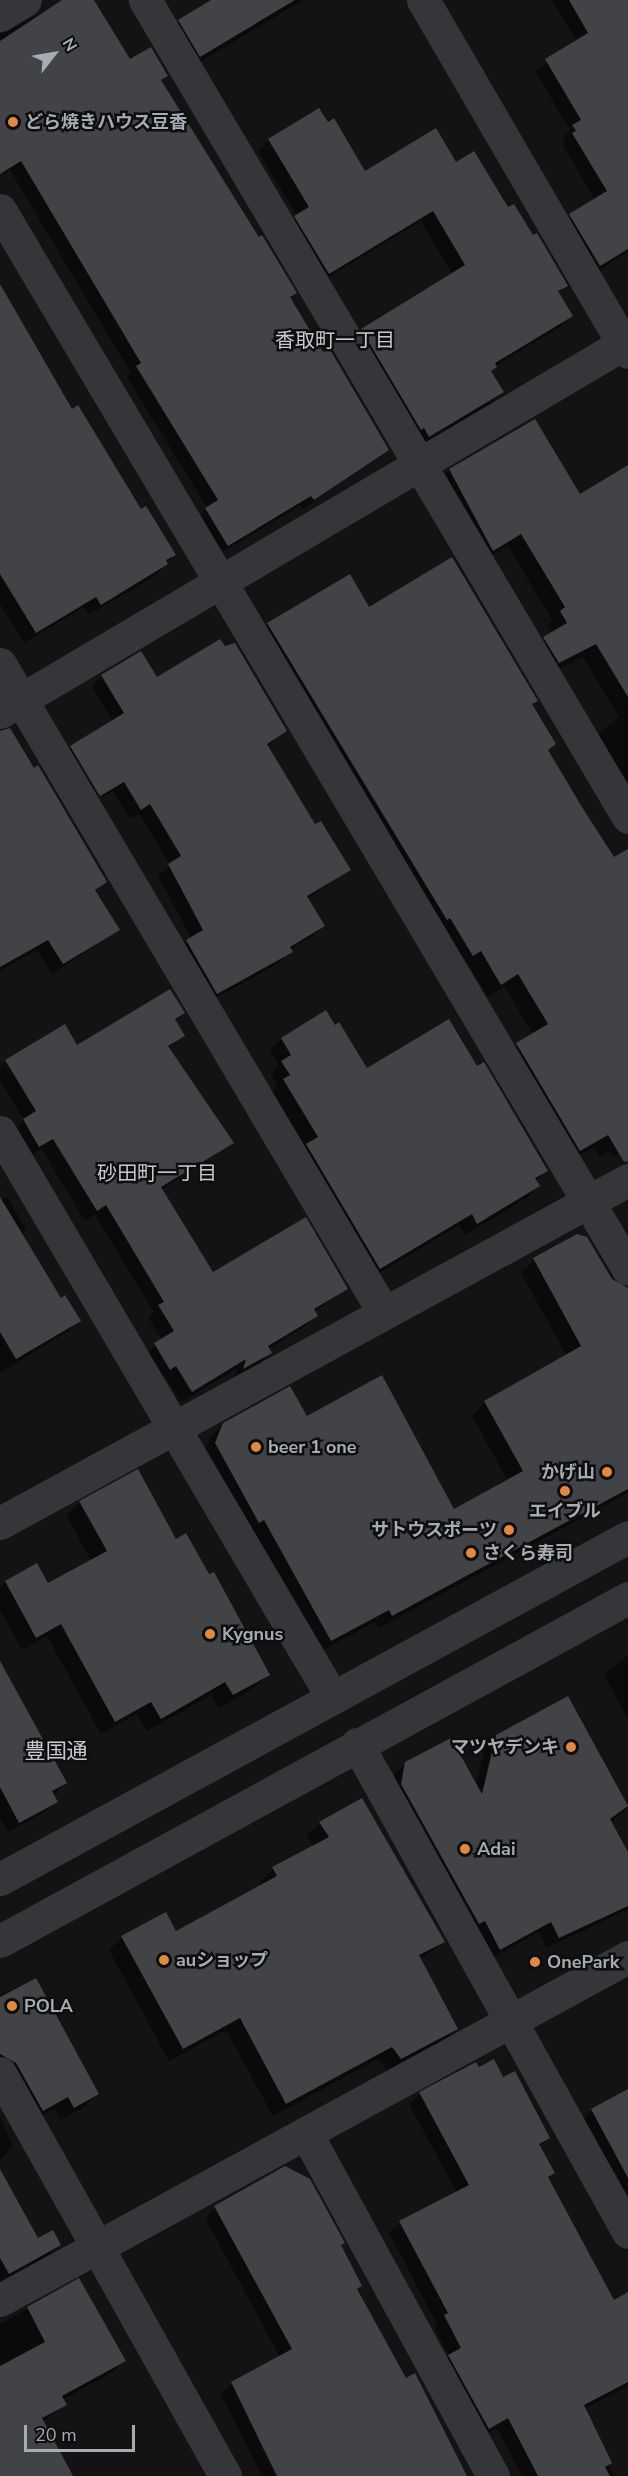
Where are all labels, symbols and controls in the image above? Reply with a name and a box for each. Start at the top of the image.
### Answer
north arrow [24,24,84,84]
text: N [57,34,82,56]
place label: どら焼きハウス豆香 [25,111,187,133]
marker: どら焼きハウス豆香 [6,115,20,129]
district label: 香取町一丁目 [275,328,395,352]
district label: 砂田町一丁目 [97,1161,217,1185]
place label: beer 1 one [268,1436,357,1458]
marker: beer 1 one [249,1440,263,1454]
place label: かげ山 [541,1461,595,1483]
marker: かげ山 [600,1465,614,1479]
marker: エイブル [558,1484,572,1498]
place label: エイブル [529,1500,601,1522]
place label: サトウスポーツ [371,1519,497,1541]
marker: サトウスポーツ [502,1523,516,1537]
place label: さくら寿司 [483,1542,573,1564]
marker: さくら寿司 [464,1546,478,1560]
place label: Kygnus [222,1623,283,1645]
marker: Kygnus [203,1627,217,1641]
place label: マツヤデンキ [451,1736,559,1758]
district label: 豊国通 [25,1738,87,1764]
marker: マツヤデンキ [564,1740,578,1754]
place label: Adai [477,1838,516,1860]
marker: Adai [458,1842,472,1856]
place label: auショップ [176,1949,268,1971]
place label: OnePark [547,1951,619,1973]
marker: auショップ [157,1953,171,1967]
marker: OnePark [528,1955,542,1969]
place label: POLA [24,1995,73,2017]
marker: POLA [5,1999,19,2013]
scale bar [27,2413,138,2451]
text: 20 m [35,2423,77,2447]

